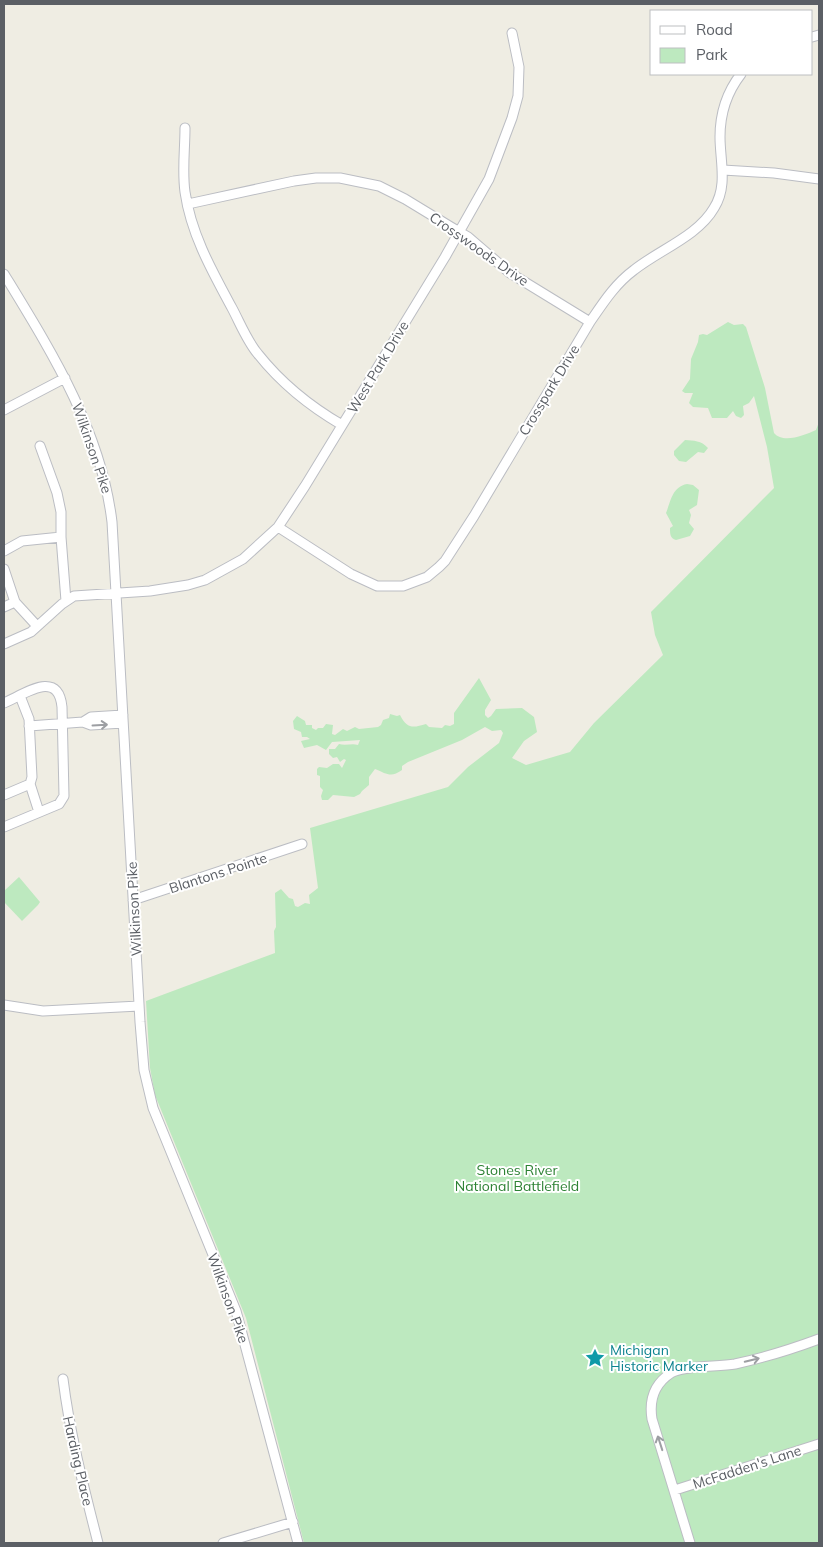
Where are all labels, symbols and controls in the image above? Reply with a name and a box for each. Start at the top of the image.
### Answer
legend [650,10,813,75]
text: Road [696,20,733,39]
text: Park [696,45,728,64]
street label: Crosswoods Drive [426,208,532,290]
street label: West Park Drive [343,317,413,417]
street label: Crosspark Drive [515,341,583,439]
street label: Wilkinson Pike [68,400,116,496]
one-way arrow [92,720,108,729]
street label: Blantons Pointe [167,849,269,897]
street label: Wilkinson Pike [123,861,145,957]
park label: Stones River National Battlefield [455,1161,579,1195]
street label: Wilkinson Pike [203,1250,253,1346]
place label: Michigan Historic Marker [610,1341,709,1375]
place icon: Michigan Historic Marker [584,1347,606,1369]
one-way arrow [743,1355,759,1364]
street label: Harding Place [59,1414,97,1508]
one-way arrow [654,1436,664,1452]
street label: McFadden's Lane [690,1441,804,1493]

